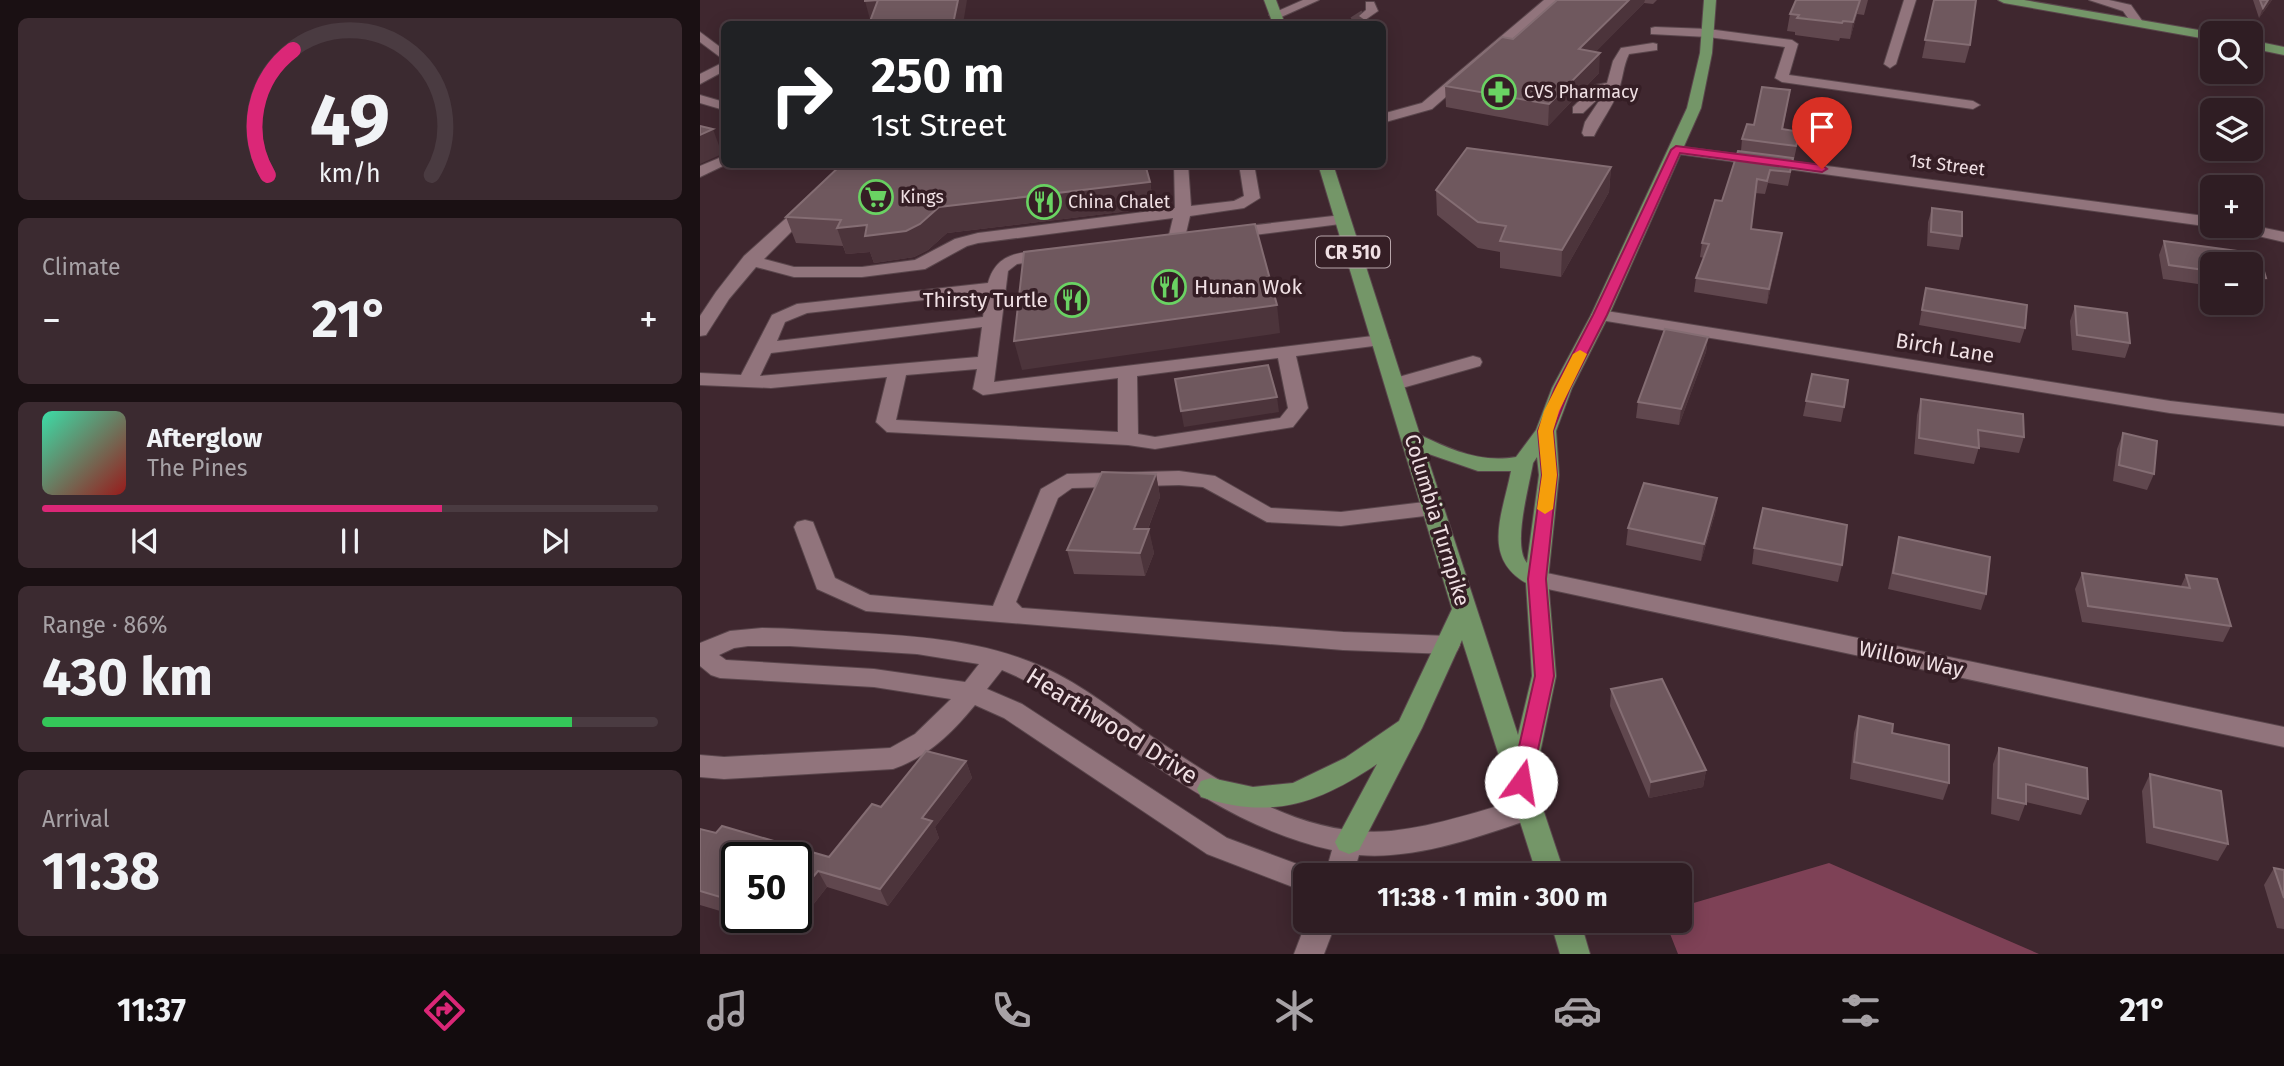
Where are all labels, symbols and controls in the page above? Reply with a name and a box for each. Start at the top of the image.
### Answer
map controls [2200,21,2263,315]
button: search [2200,21,2263,84]
text: 250 m [871,46,1004,105]
icon: right [756,49,847,140]
pharmacy icon: CVS Pharmacy [1480,73,1518,111]
text: 49 [310,77,390,164]
place label: CVS Pharmacy [1524,81,1639,103]
pin [1792,97,1852,169]
button: layers [2200,98,2263,161]
text: 1st Street [871,106,1007,144]
icon: arrive [1803,108,1841,146]
street label: 1st Street [1908,149,1987,181]
text: km/h [319,159,381,189]
button: + [2200,175,2263,238]
supermarket icon: Kings [857,178,895,216]
restaurant icon: China Chalet [1025,183,1063,221]
place label: Kings [900,186,944,208]
place label: China Chalet [1068,191,1171,213]
road number: CR 510 [1316,236,1390,268]
button: − [2200,252,2263,315]
text: Climate [42,253,121,281]
restaurant icon: Hunan Wok [1150,268,1188,306]
place label: Hunan Wok [1194,274,1303,300]
restaurant icon: Thirsty Turtle [1053,281,1091,319]
place label: Thirsty Turtle [923,287,1048,313]
text: 21° [312,288,389,351]
text: − [42,297,61,343]
text: + [639,297,658,343]
street label: Birch Lane [1894,327,1996,369]
text: Afterglow [147,423,262,454]
street label: Columbia Turnpike [1398,431,1476,609]
text: The Pines [147,454,248,482]
icon: previous [126,522,164,560]
icon: pause [331,522,369,560]
icon: next [536,522,574,560]
text: Range · 86% [42,611,167,639]
street label: Willow Way [1856,635,1966,683]
text: 430 km [42,646,213,709]
street label: Hearthwood Drive [1021,662,1203,790]
position arrow [1484,745,1558,819]
text: Arrival [42,805,109,833]
text: 11:38 [42,840,160,903]
speed limit sign: 50 [721,842,812,933]
text: 11:38 · 1 min · 300 m [1377,882,1608,913]
icon: directions [420,986,469,1035]
icon: music [703,986,752,1035]
icon: phone [987,986,1036,1035]
icon: climate [1270,986,1319,1035]
icon: car [1553,986,1602,1035]
icon: filters [1836,986,1885,1035]
text: 11:37 [117,991,186,1029]
text: 21° [2119,991,2167,1029]

